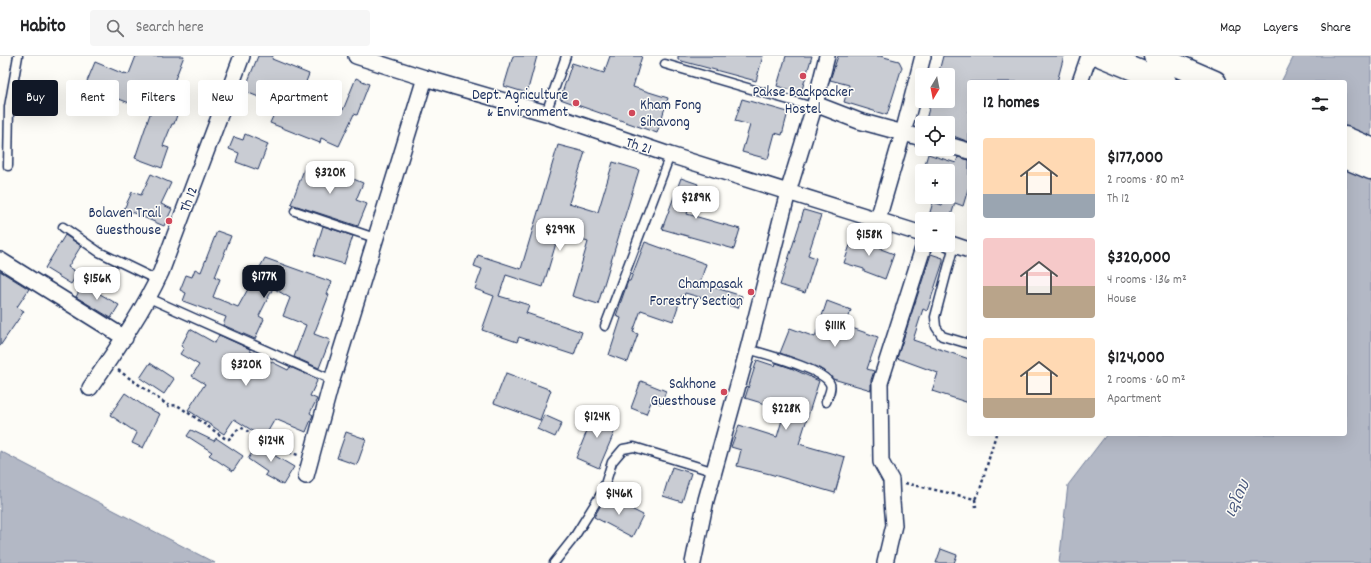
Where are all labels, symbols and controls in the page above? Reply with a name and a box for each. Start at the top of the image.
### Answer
search box [90,10,370,46]
text: Habito [20,14,66,41]
icon: search [104,17,126,39]
text: Search here [136,17,204,39]
text: Map [1220,18,1241,38]
text: Layers [1263,18,1298,38]
text: Share [1320,18,1351,38]
north arrow [915,68,955,108]
map controls [915,68,955,252]
marker: Pakse Backpacker Hostel [798,71,808,81]
chip: Buy [12,80,58,116]
chip: Rent [66,80,119,116]
chip: Filters [127,80,190,116]
chip: New [198,80,248,116]
chip: Apartment [256,80,342,116]
place label: Pakse Backpacker Hostel [753,82,854,121]
place label: Dept. Agriculture & Environment [472,85,568,124]
text: 12 homes [983,92,1040,116]
icon: filters [1309,93,1331,115]
place label: Kham Fong Sihavong [640,95,701,134]
marker: Dept. Agriculture & Environment [571,98,581,108]
marker: Kham Fong Sihavong [627,108,637,118]
button: locate [915,116,955,156]
street label: Th 21 [623,132,654,161]
text: $177,000 [1107,147,1163,171]
icon: home [1015,154,1063,202]
pin: $320K [302,161,358,195]
text: $320K [314,164,346,183]
button: + [915,164,955,204]
text: 2 rooms · 80 m² [1107,171,1184,190]
street label: Th 12 [175,184,205,216]
pin: $289K [668,186,724,220]
text: $289K [681,189,711,208]
text: Th 12 [1107,190,1130,209]
place label: Bolaven Trail Guesthouse [88,203,161,242]
button: − [915,212,955,252]
marker: Bolaven Trail Guesthouse [164,216,174,226]
pin: $299K [532,218,588,252]
text: $299K [545,221,575,240]
pin: $158K [841,223,897,257]
text: $158K [856,226,882,245]
text: $320,000 [1107,247,1171,271]
icon: home [1015,254,1063,302]
pin: $177K [236,265,292,299]
pin: $156K [69,267,125,301]
text: $177K [251,268,277,287]
text: $156K [83,270,111,289]
text: 4 rooms · 136 m² [1107,271,1187,290]
place label: Champasak Forestry Section [649,274,743,313]
marker: Champasak Forestry Section [746,287,756,297]
text: House [1107,290,1136,309]
pin: $111K [807,314,863,348]
text: $111K [824,317,846,336]
text: $124,000 [1107,347,1165,371]
pin: $320K [218,353,274,387]
icon: home [1015,354,1063,402]
text: $320K [230,356,262,375]
text: 2 rooms · 60 m² [1107,371,1185,390]
place label: Sakhone Guesthouse [651,374,716,413]
marker: Sakhone Guesthouse [719,387,729,397]
text: Apartment [1107,390,1161,409]
pin: $228K [758,397,814,431]
text: $228K [771,400,801,419]
pin: $124K [569,405,625,439]
text: $124K [584,408,610,427]
pin: $124K [243,429,299,463]
text: $124K [258,432,284,451]
water label: ເຊໂດນ [1220,476,1257,521]
pin: $146K [591,482,647,516]
text: $146K [605,485,633,504]

